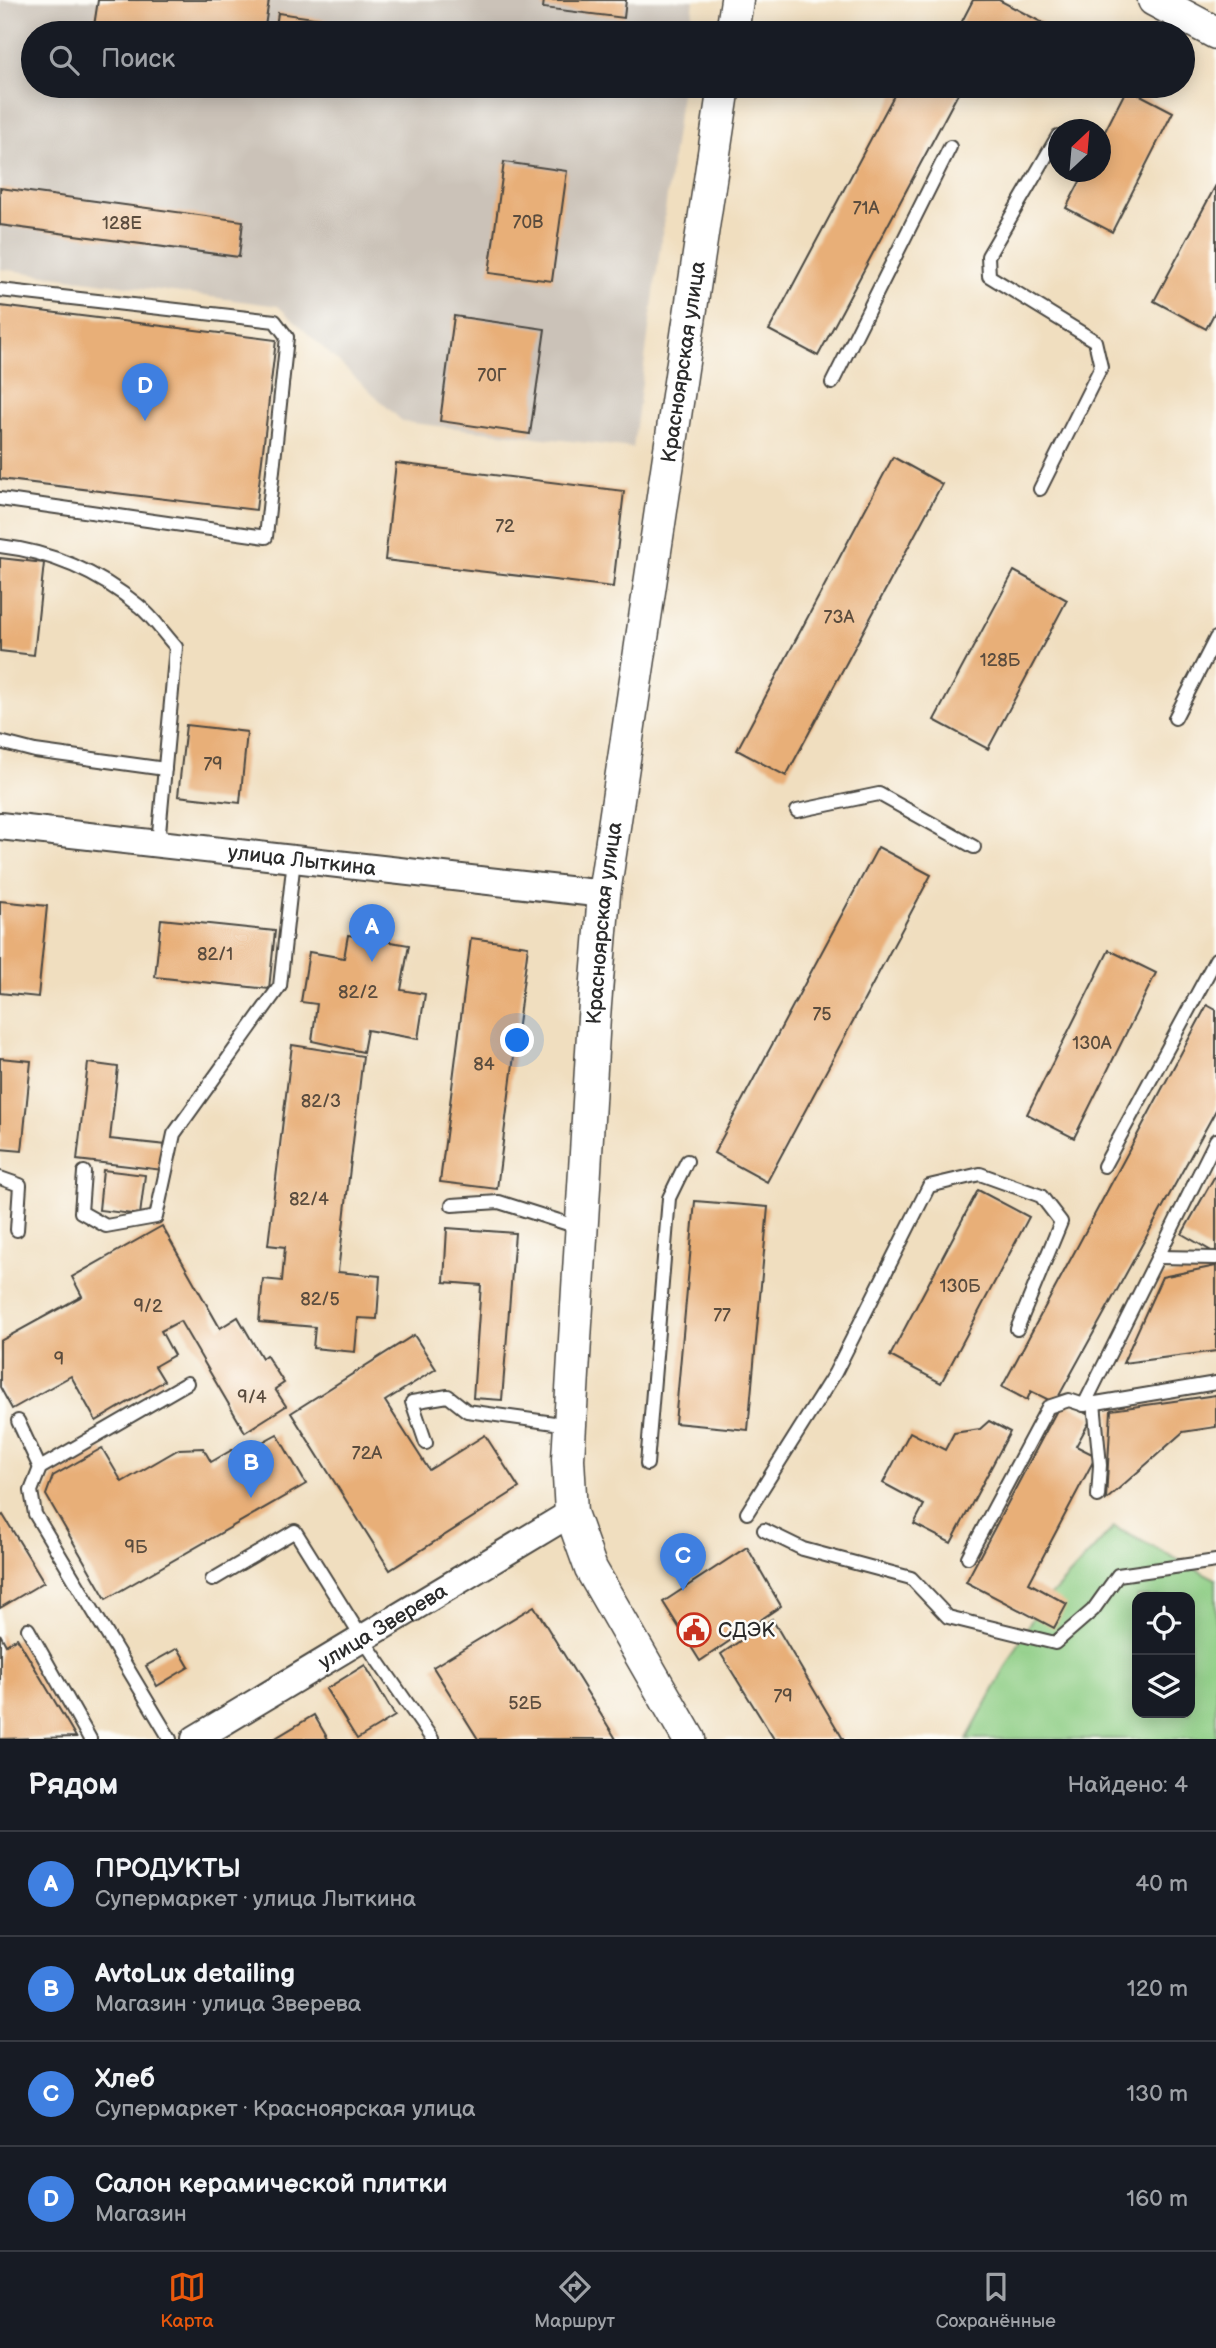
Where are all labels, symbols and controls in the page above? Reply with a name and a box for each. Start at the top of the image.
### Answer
search box [21,21,1195,98]
icon: search [45,41,83,79]
text: Поиск [101,44,175,75]
north arrow [1048,119,1111,182]
house number: 71А [853,198,879,219]
house number: 70В [513,212,543,233]
house number: 128Е [102,213,142,234]
street label: Красноярская улица [656,259,711,464]
pin: D [122,363,168,421]
house number: 70Г [477,365,507,386]
house number: 72 [495,516,515,537]
house number: 73А [824,607,854,628]
house number: 128Б [980,650,1021,671]
house number: 79 [203,754,223,775]
street label: Красноярская улица [582,820,628,1025]
street label: улица Лыткина [226,840,378,881]
pin: A [349,904,395,962]
house number: 82/1 [197,944,233,965]
house number: 82/2 [338,982,378,1003]
house number: 75 [812,1004,832,1025]
your location [500,1023,534,1057]
house number: 130А [1072,1033,1112,1054]
house number: 84 [473,1054,495,1075]
house number: 82/3 [301,1091,341,1112]
house number: 82/4 [289,1189,329,1210]
house number: 130Б [939,1276,981,1297]
house number: 82/5 [300,1289,340,1310]
house number: 9/2 [133,1296,163,1317]
house number: 77 [713,1305,731,1326]
house number: 9 [54,1349,64,1370]
house number: 9/4 [237,1387,267,1408]
pin: B [228,1440,274,1498]
house number: 72А [352,1443,382,1464]
pin: C [660,1533,706,1591]
house number: 9Б [125,1537,148,1558]
street label: улица Зверева [314,1578,452,1675]
map controls [1132,1592,1195,1718]
button: locate [1132,1592,1195,1655]
public building icon: СДЭК [675,1611,713,1649]
place label: СДЭК [718,1618,775,1643]
button: layers [1132,1655,1195,1718]
house number: 79 [773,1686,793,1707]
house number: 52Б [508,1693,542,1714]
text: Рядом [28,1767,118,1803]
text: Найдено: 4 [1068,1771,1188,1799]
text: ПРОДУКТЫ [95,1854,240,1885]
text: A [44,1870,58,1898]
text: 40 m [1135,1870,1188,1898]
text: Супермаркет · улица Лыткина [95,1885,416,1913]
text: AvtoLux detailing [95,1959,295,1990]
text: B [43,1975,59,2003]
text: 120 m [1127,1975,1188,2003]
text: Магазин · улица Зверева [95,1990,361,2018]
text: Хлеб [95,2064,155,2095]
text: C [43,2080,59,2108]
text: 130 m [1126,2080,1188,2108]
text: Супермаркет · Красноярская улица [95,2095,476,2123]
text: Салон керамической плитки [95,2169,447,2200]
text: D [43,2185,59,2213]
text: 160 m [1126,2185,1188,2213]
text: Магазин [95,2200,187,2228]
tab: Карта [160,2268,214,2333]
tab: Маршрут [534,2268,615,2333]
tab: Сохранённые [936,2268,1056,2333]

